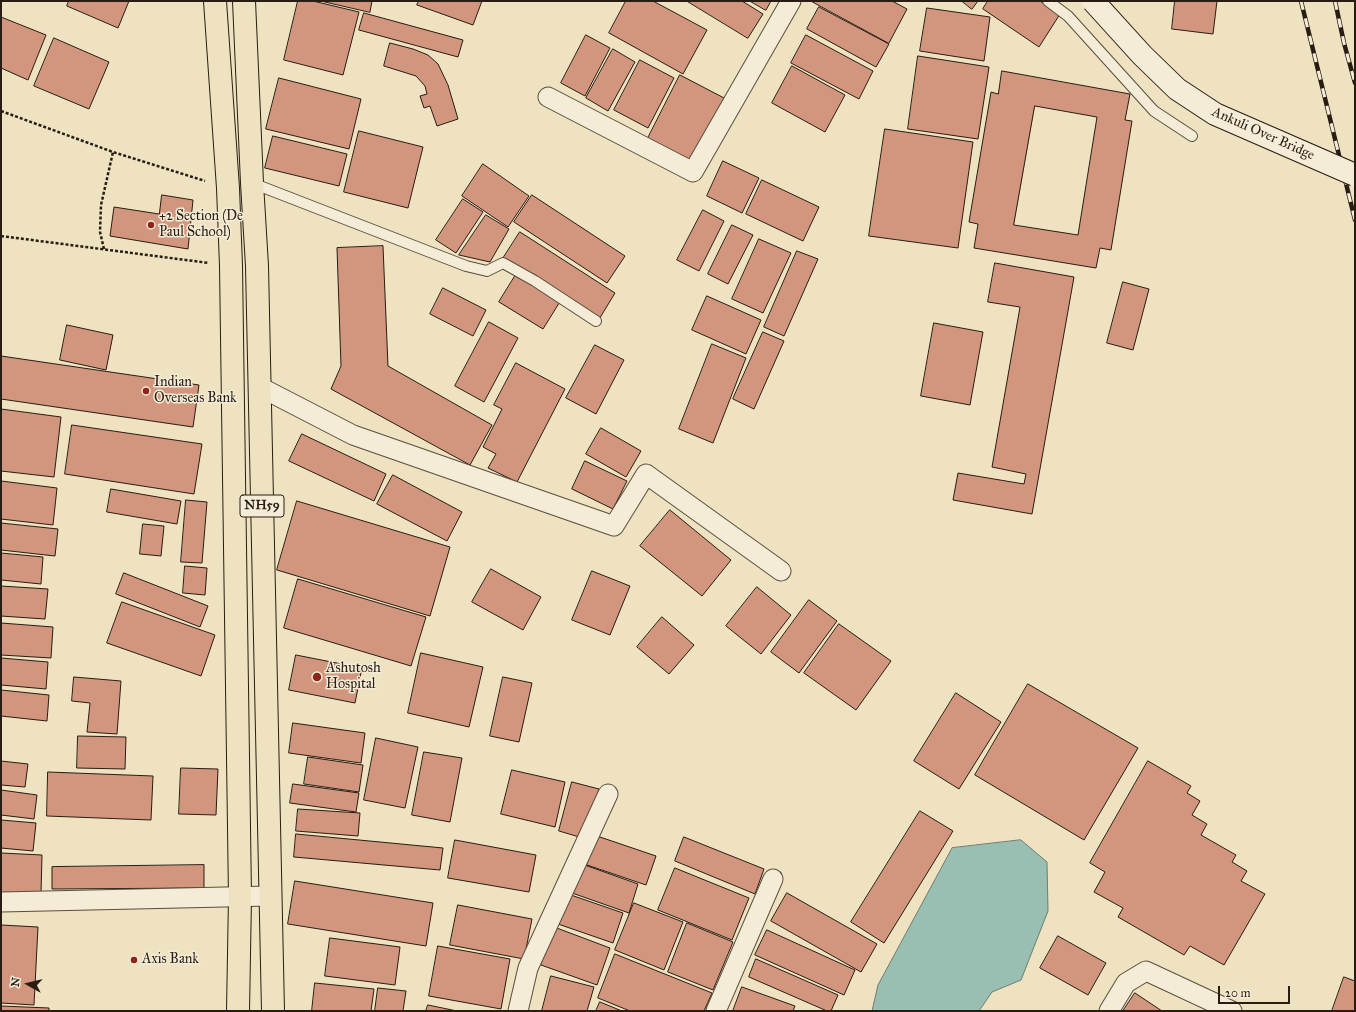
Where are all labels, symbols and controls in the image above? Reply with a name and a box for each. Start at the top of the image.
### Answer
street label: Ankuli Over Bridge [1209,104,1317,164]
place label: +2 Section (De Paul School) [159,209,243,242]
marker: +2 Section (De Paul School) [146,220,156,230]
place label: Indian Overseas Bank [154,375,237,408]
marker: Indian Overseas Bank [141,386,151,396]
road number: NH59 [240,495,284,517]
place label: Ashutosh Hospital [326,661,381,694]
marker: Ashutosh Hospital [311,671,323,683]
place label: Axis Bank [142,952,199,968]
marker: Axis Bank [129,955,139,965]
north arrow [8,964,48,1004]
text: N [9,977,23,988]
scale bar [1220,978,1292,1004]
text: 20 m [1225,986,1251,1000]

